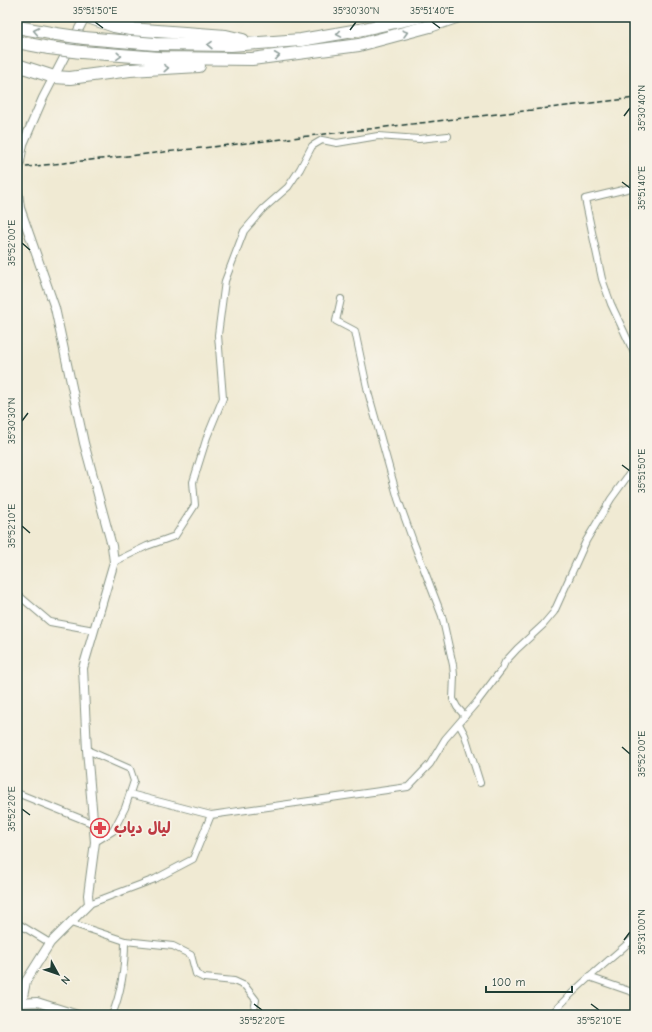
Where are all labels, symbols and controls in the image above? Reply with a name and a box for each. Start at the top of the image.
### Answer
text: 35°51'50"E [73,5,117,17]
text: 35°30'30"N [333,5,379,17]
text: 35°51'40"E [410,5,454,17]
one-way arrow [33,27,39,36]
one-way arrow [336,29,342,38]
one-way arrow [402,29,408,37]
one-way arrow [207,40,213,49]
one-way arrow [116,51,123,60]
one-way arrow [274,52,280,61]
one-way arrow [163,64,169,72]
text: 35°30'40"N [636,85,648,131]
text: 35°51'40"E [636,166,648,210]
text: 35°52'00"E [6,220,18,266]
text: 35°30'30"N [6,398,18,444]
text: 35°51'50"E [636,449,648,493]
text: 35°52'10"E [6,504,18,548]
text: 35°52'00"E [636,731,648,777]
text: 35°52'20"E [6,786,18,832]
pharmacy icon: ليال دياب [89,817,111,839]
place label: ليال دياب [114,819,171,837]
text: 35°31'00"N [636,909,648,955]
north arrow [38,954,78,994]
scale bar [486,968,572,994]
text: N [58,973,73,987]
text: 100 m [492,975,525,989]
text: 35°52'20"E [239,1015,285,1027]
text: 35°52'10"E [577,1015,621,1027]

